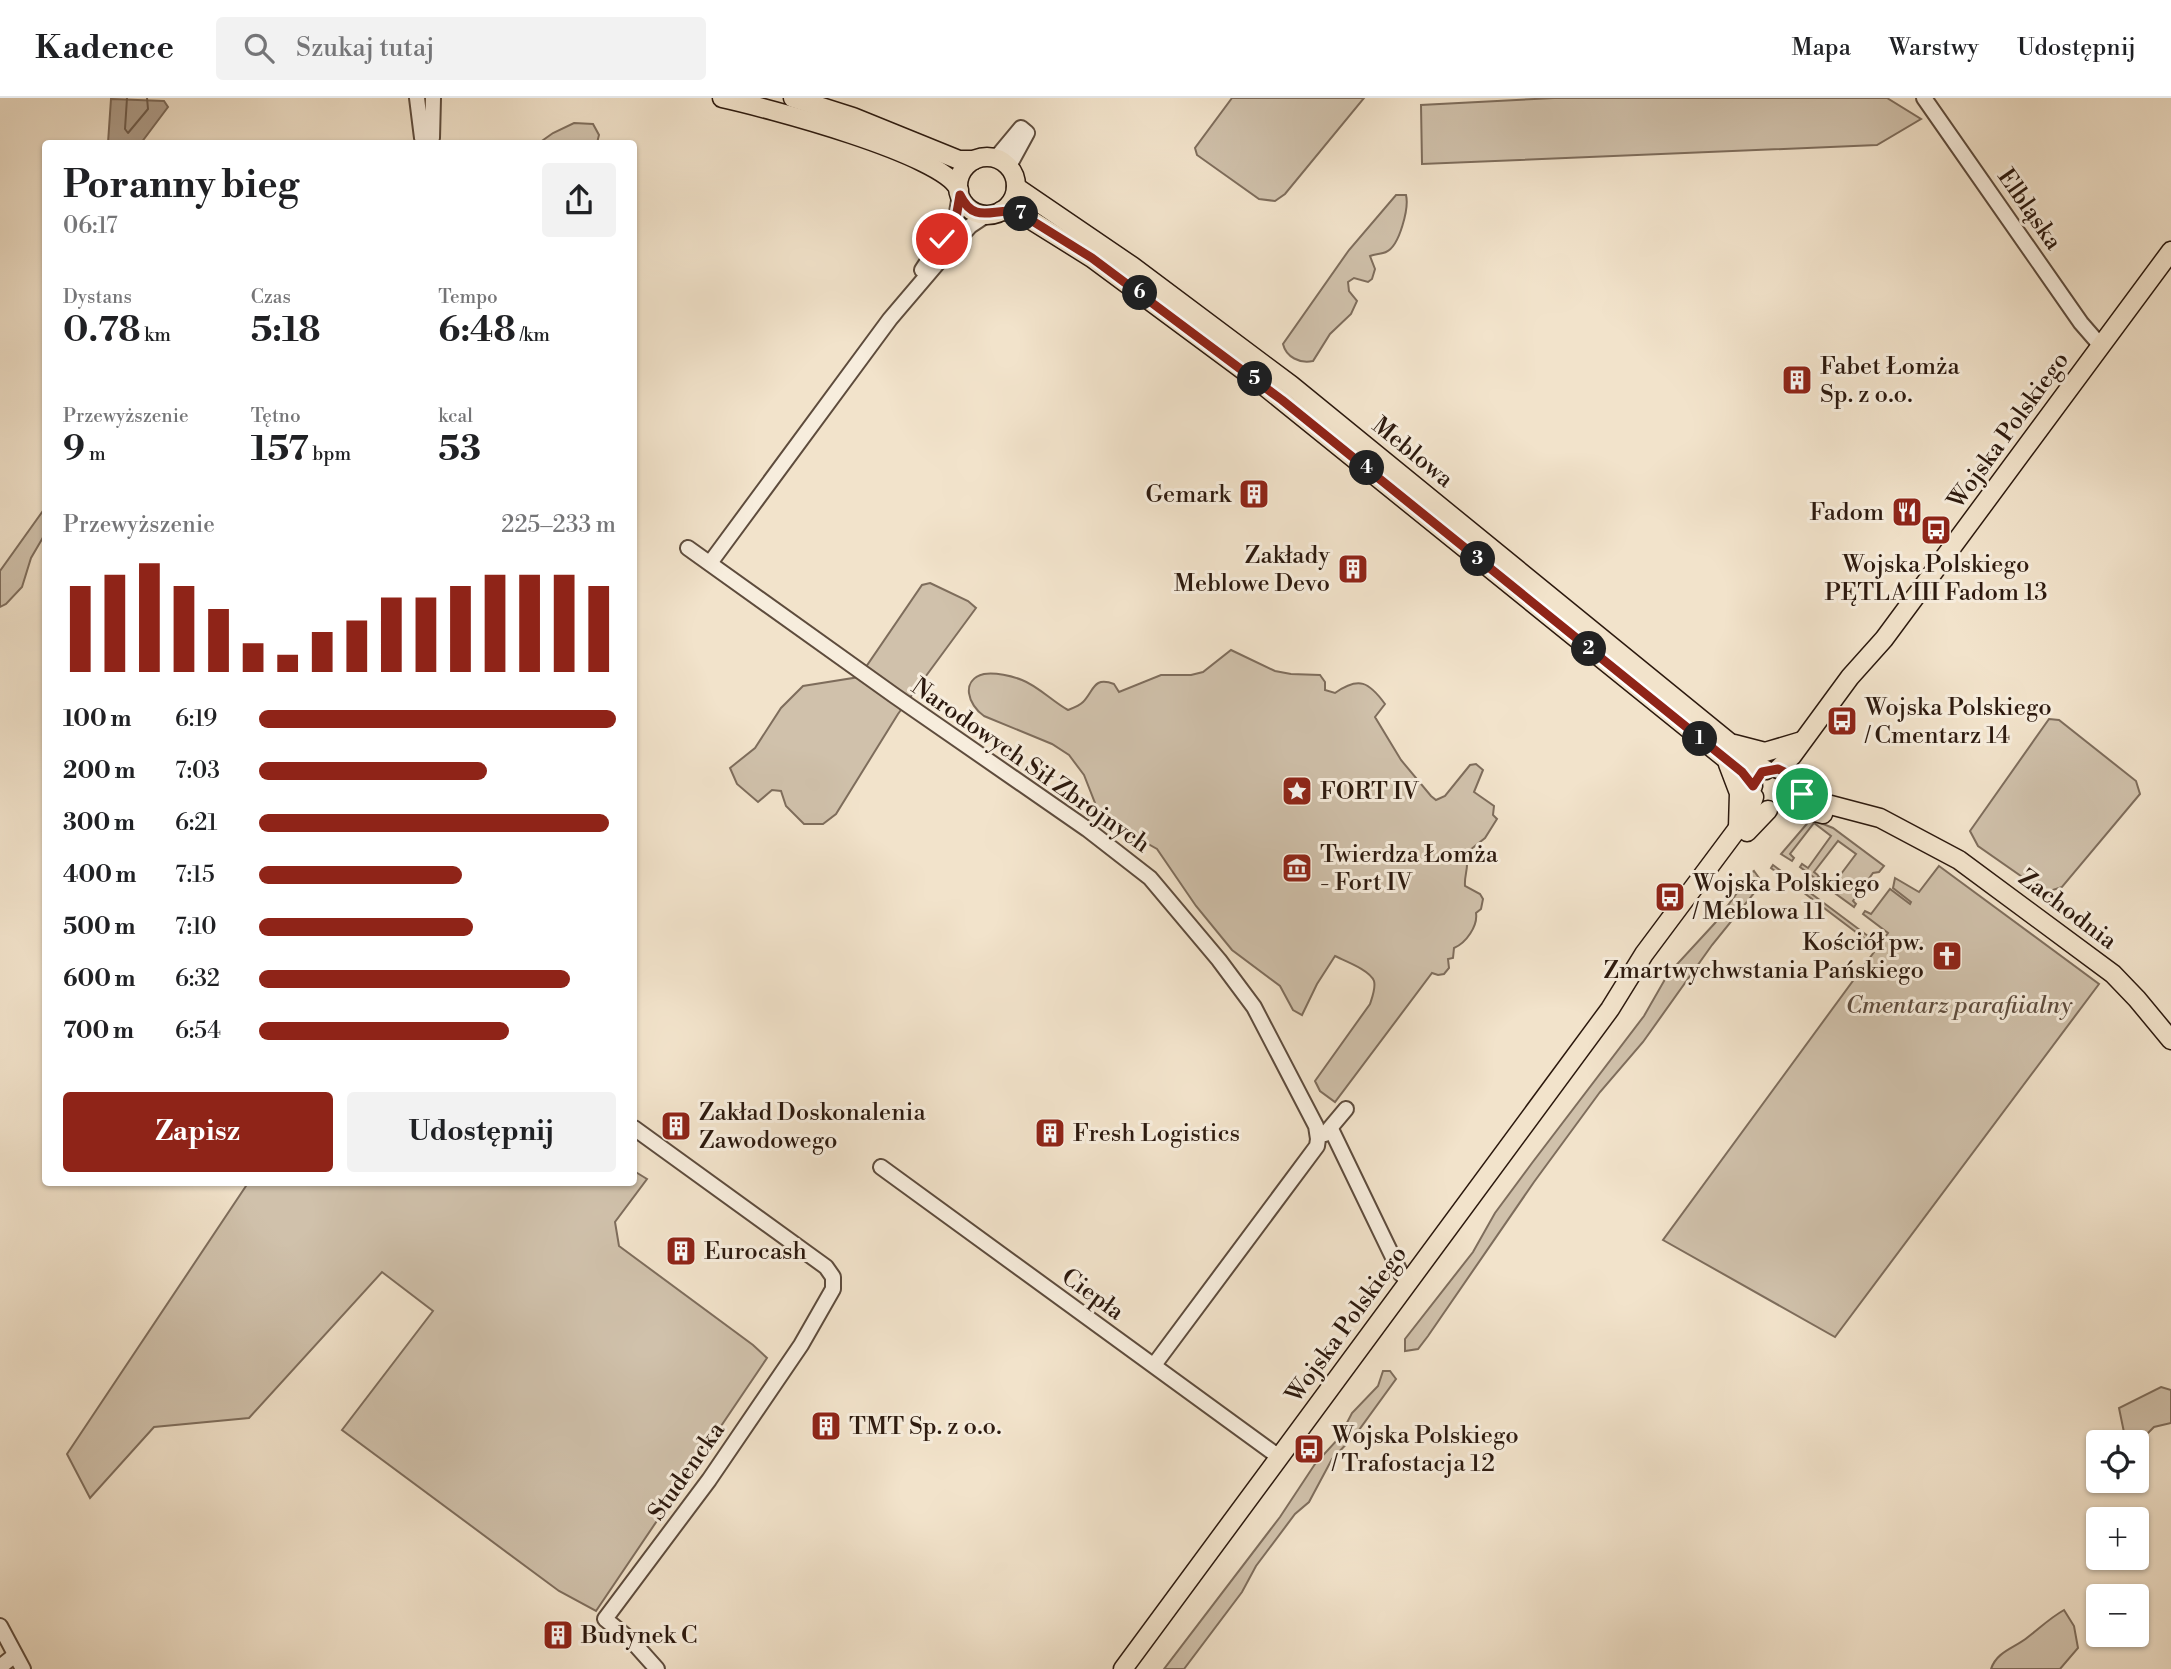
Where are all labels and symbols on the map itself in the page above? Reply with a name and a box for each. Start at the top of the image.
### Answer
street label: Elbląska [1990,163,2069,257]
pin: 7 [1004,197,1038,232]
pin [912,209,972,269]
pin: 6 [1122,276,1158,310]
street label: Wojska Polskiego [1941,346,2076,516]
place label: Fabet Łomża Sp. z o.o. [1820,352,1961,410]
pin: 5 [1238,362,1272,396]
building icon: Fabet Łomża Sp. z o.o. [1780,363,1814,397]
street label: Meblowa [1366,411,1460,495]
pin: 4 [1350,450,1384,486]
building icon: Gemark [1237,477,1271,511]
place label: Gemark [1145,480,1232,510]
restaurant icon: Fadom [1890,495,1924,529]
place label: Fadom [1809,498,1884,528]
bus stop icon: Wojska Polskiego PĘTLA III Fadom 13 [1919,513,1953,547]
place label: Zakłady Meblowe Devo [1174,541,1330,599]
pin: 3 [1460,542,1496,576]
place label: Wojska Polskiego PĘTLA III Fadom 13 [1824,550,2048,608]
building icon: Zakłady Meblowe Devo [1336,552,1370,586]
pin: 2 [1572,632,1606,666]
street label: Narodowych Sił Zbrojnych [905,672,1156,860]
place label: Wojska Polskiego / Cmentarz 14 [1864,693,2052,751]
bus stop icon: Wojska Polskiego / Cmentarz 14 [1825,704,1859,738]
pin: 1 [1682,722,1718,756]
pin [1772,764,1832,824]
place icon: FORT IV [1280,774,1314,808]
place label: FORT IV [1320,777,1420,807]
place label: Twierdza Łomża - Fort IV [1320,840,1499,898]
museum icon: Twierdza Łomża - Fort IV [1280,851,1314,885]
street label: Zachodnia [2012,863,2123,957]
place label: Wojska Polskiego / Meblowa 11 [1692,869,1880,927]
bus stop icon: Wojska Polskiego / Meblowa 11 [1653,880,1687,914]
place label: Kościół pw. Zmartwychwstania Pańskiego [1603,928,1924,986]
church icon: Kościół pw. Zmartwychwstania Pańskiego [1930,939,1964,973]
park label: Cmentarz parafiialny [1846,991,2073,1021]
place label: Zakład Doskonalenia Zawodowego [699,1098,926,1156]
building icon: Zakład Doskonalenia Zawodowego [659,1109,693,1143]
building icon: Fresh Logistics [1033,1116,1067,1150]
place label: Fresh Logistics [1073,1119,1240,1149]
building icon: Eurocash [664,1234,698,1268]
place label: Eurocash [704,1237,807,1267]
street label: Wojska Polskiego [1279,1240,1414,1410]
street label: Ciepła [1055,1262,1130,1328]
building icon: TMT Sp. z o.o. [809,1409,843,1443]
place label: TMT Sp. z o.o. [849,1412,1002,1442]
street label: Studencka [642,1416,732,1527]
place label: Wojska Polskiego / Trafostacja 12 [1331,1421,1519,1479]
bus stop icon: Wojska Polskiego / Trafostacja 12 [1292,1432,1326,1466]
building icon: Budynek C [541,1618,575,1652]
place label: Budynek C [580,1621,698,1651]

